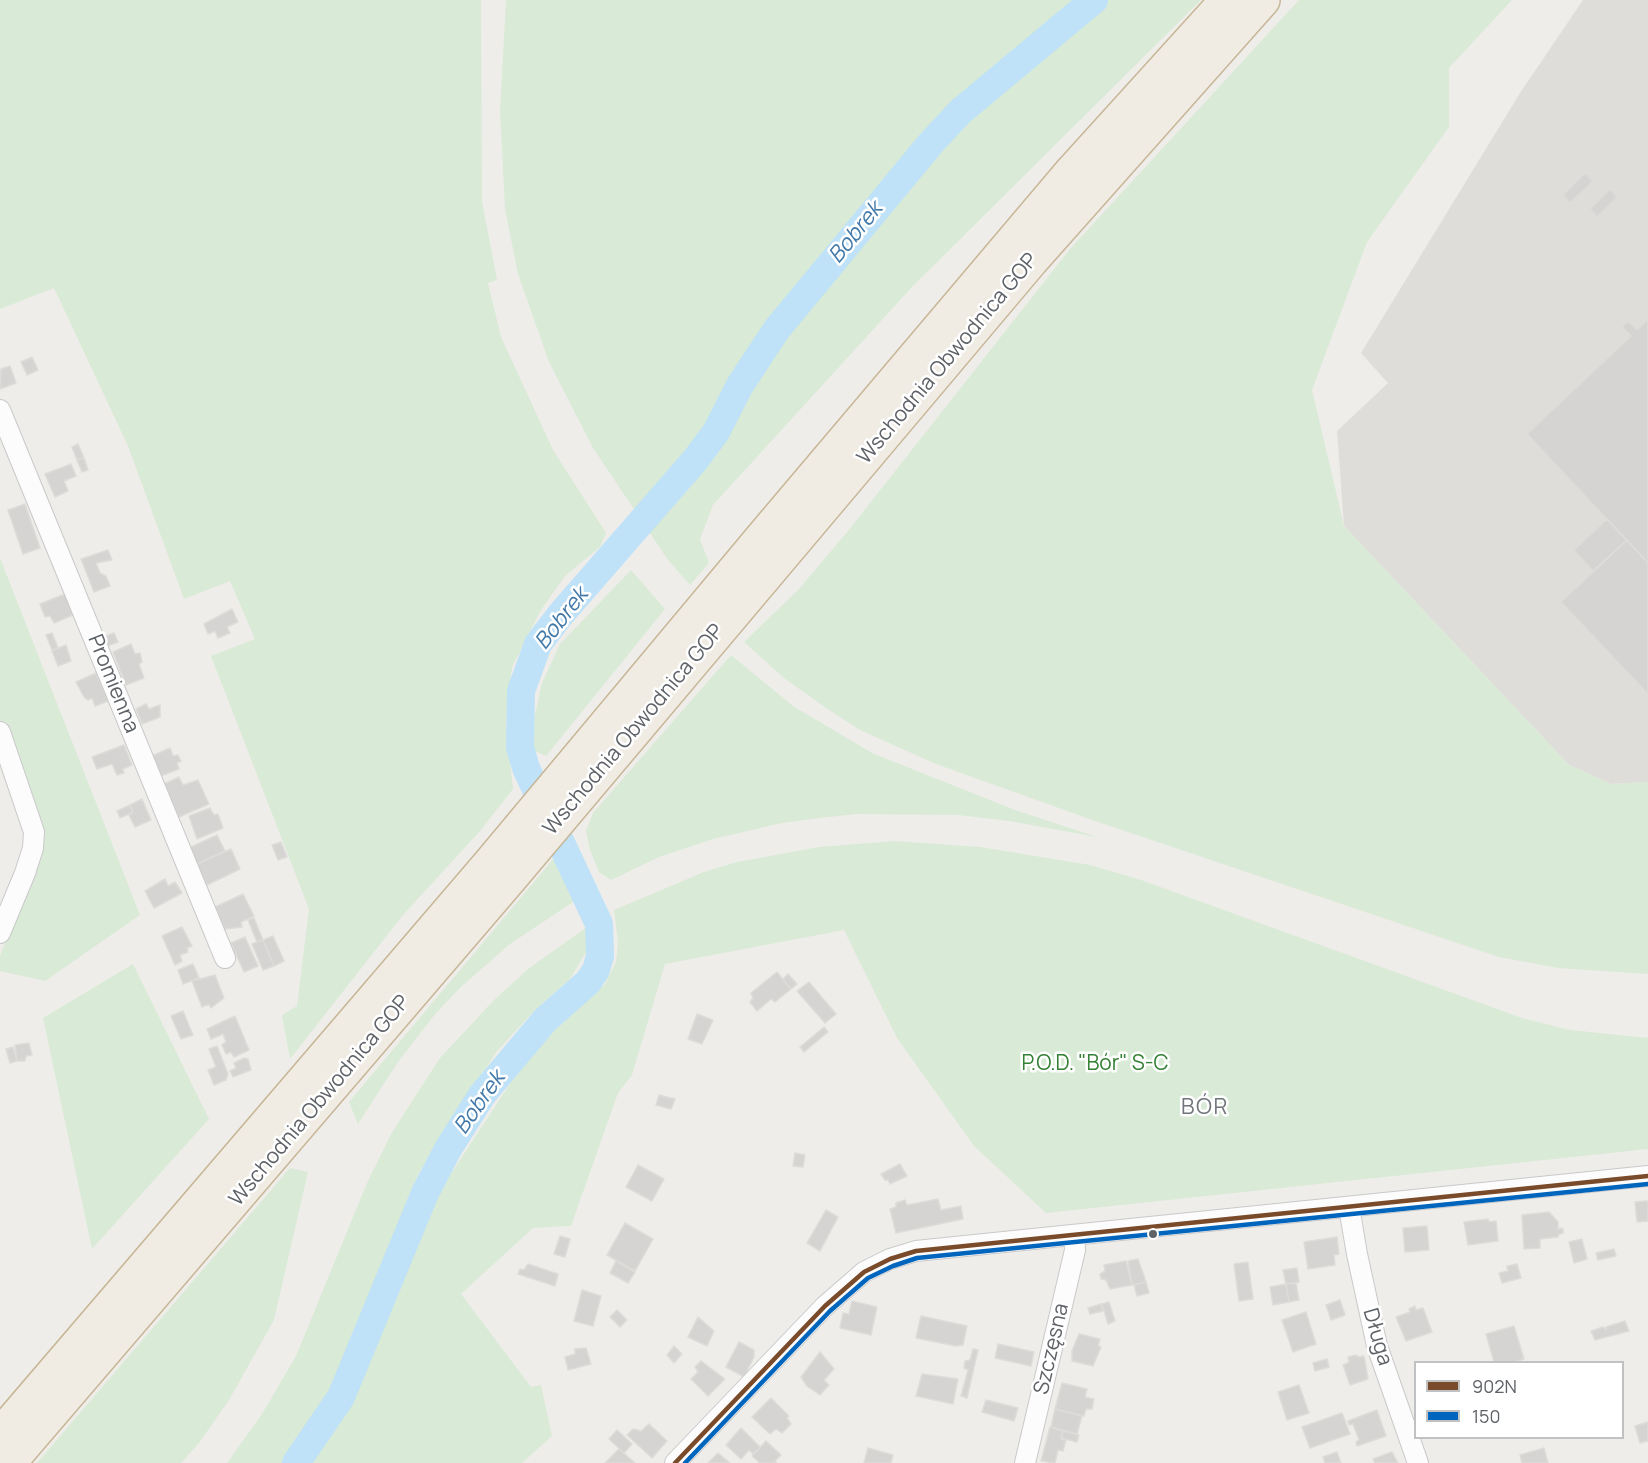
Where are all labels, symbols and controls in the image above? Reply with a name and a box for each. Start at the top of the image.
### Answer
water label: Bobrek [823,197,889,269]
street label: Wschodnia Obwodnica GOP [852,248,1044,470]
water label: Bobrek [530,583,594,655]
street label: Wschodnia Obwodnica GOP [538,619,730,841]
street label: Promienna [82,631,144,737]
street label: Wschodnia Obwodnica GOP [224,990,416,1212]
park label: P.O.D. "Bór" S-C [1021,1051,1169,1077]
water label: Bobrek [449,1066,511,1140]
district label: BÓR [1181,1095,1229,1121]
unlabelled marker [1147,1228,1159,1240]
street label: Szczęsna [1029,1301,1075,1397]
street label: Długa [1357,1305,1397,1369]
legend [1414,1361,1624,1439]
text: 902N [1472,1374,1517,1398]
text: 150 [1472,1404,1500,1428]

